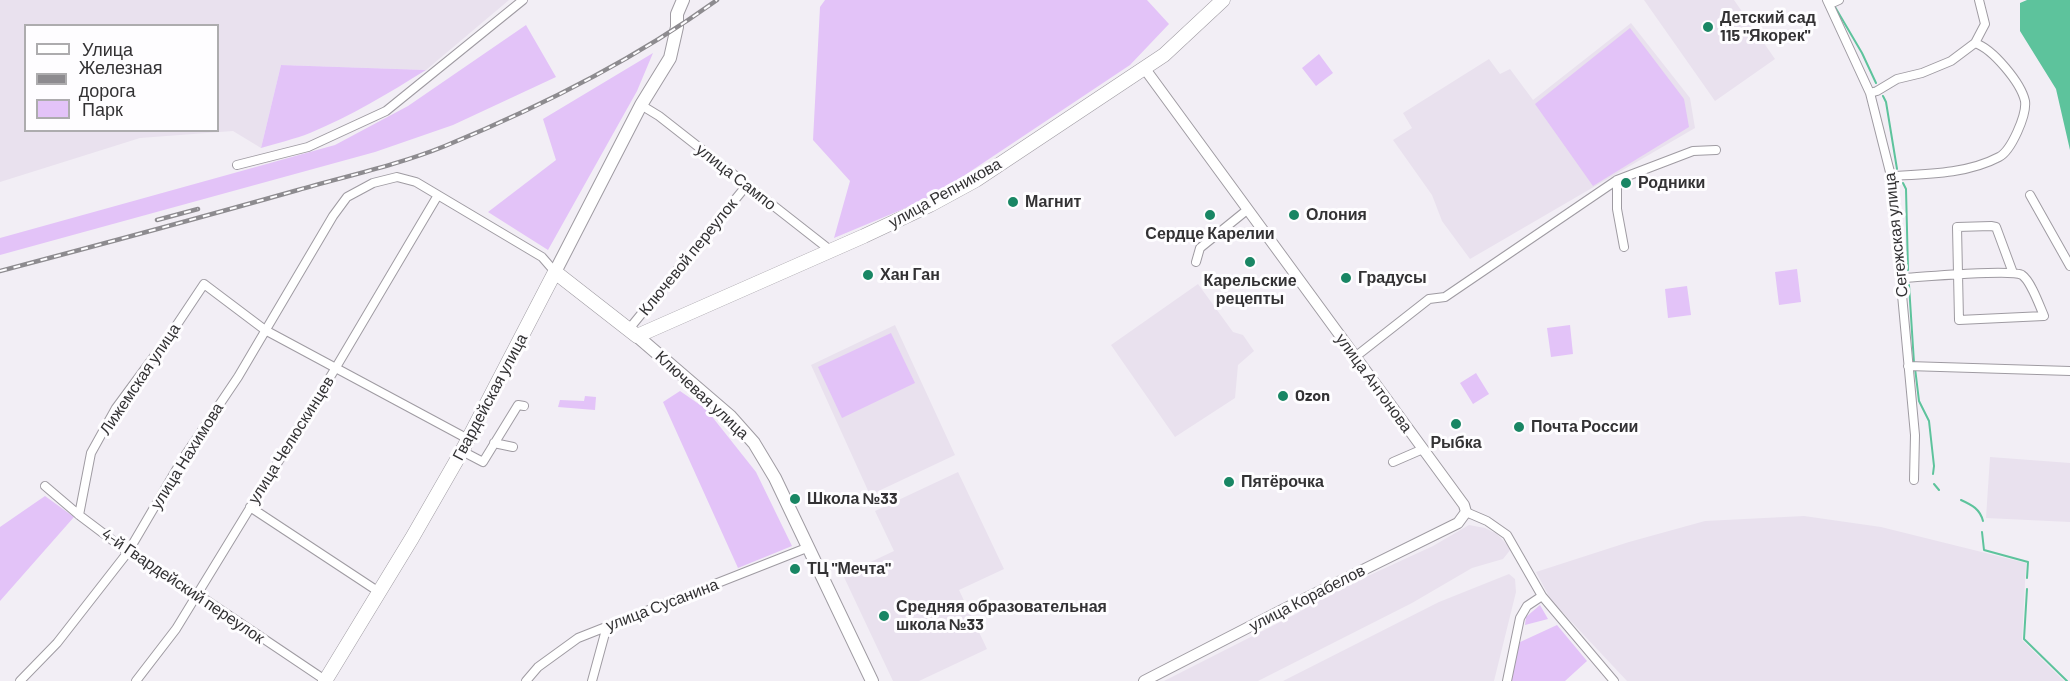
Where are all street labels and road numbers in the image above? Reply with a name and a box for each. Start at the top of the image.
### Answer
street label: улица Сампо [692,140,780,214]
street label: улица Репникова [885,154,1005,232]
street label: Сегежская улица [1880,172,1912,298]
street label: Ключевой переулок [635,195,741,319]
street label: Лижемская улица [96,320,184,438]
street label: Гвардейская улица [448,330,532,464]
street label: улица Антонова [1332,330,1416,436]
street label: Ключевая улица [651,347,753,443]
street label: улица Челюскинцев [244,373,338,507]
street label: улица Нахимова [147,399,227,513]
street label: 4-й Гвардейский переулок [98,524,268,648]
street label: улица Корабелов [1246,561,1368,635]
street label: улица Сусанина [603,575,721,635]

